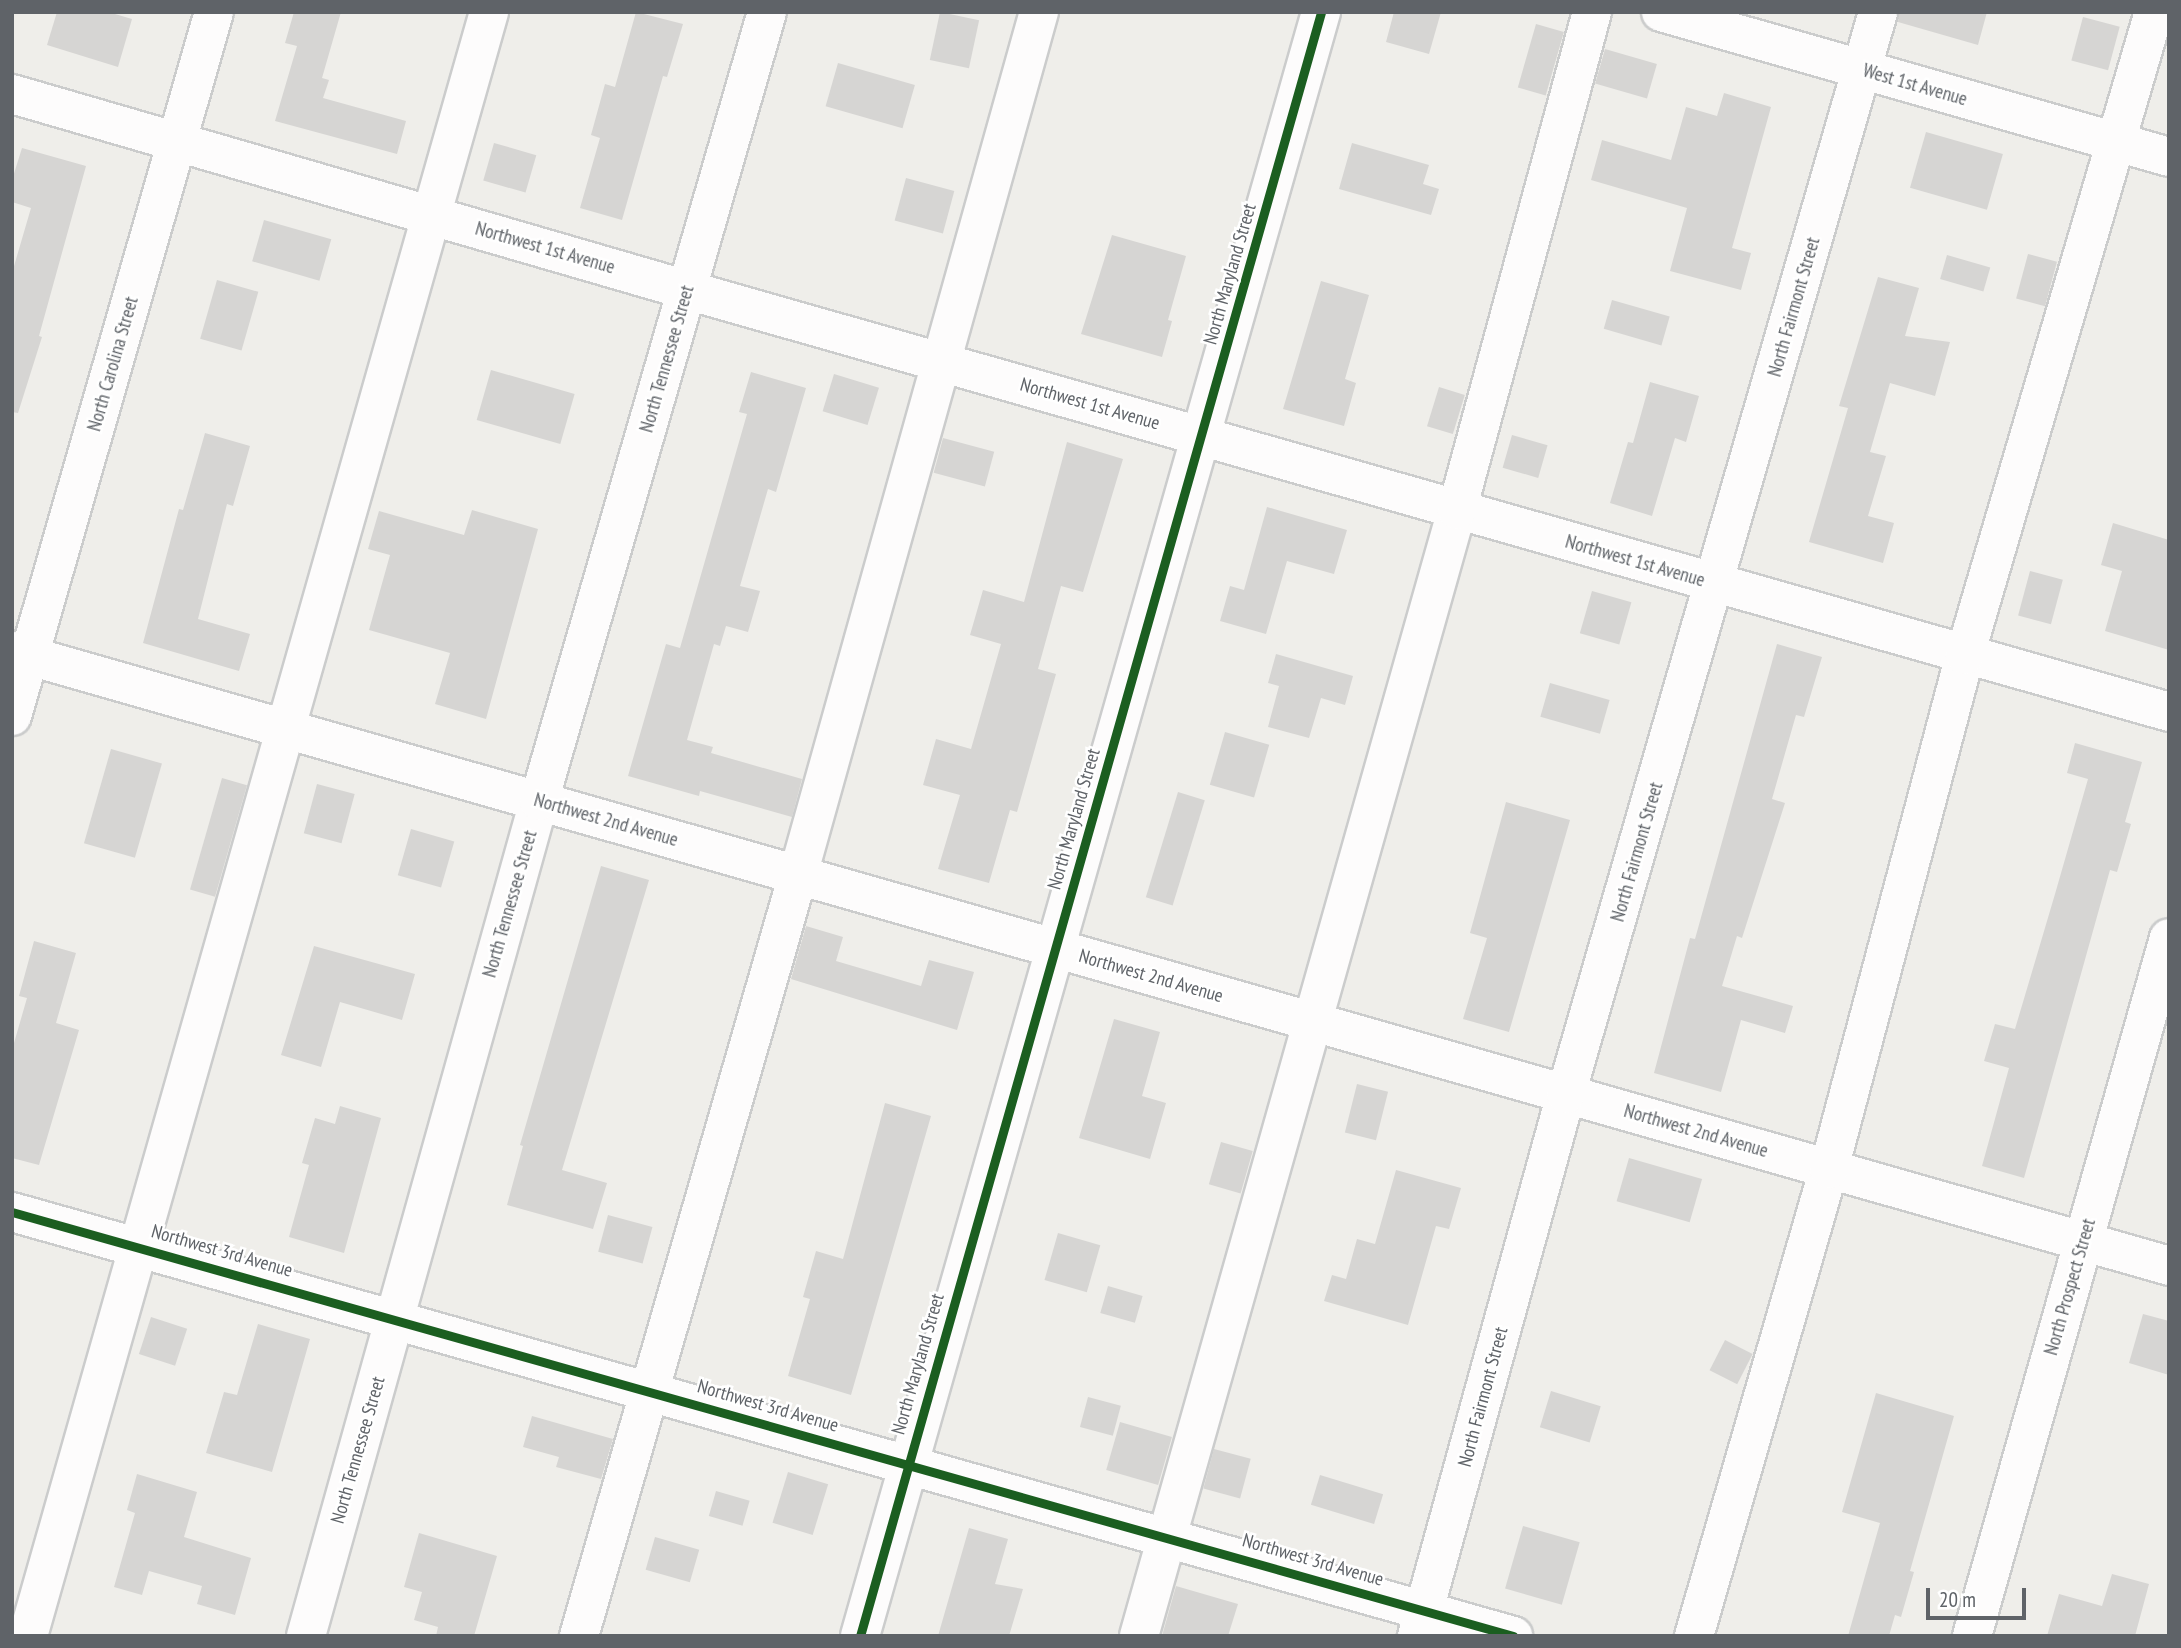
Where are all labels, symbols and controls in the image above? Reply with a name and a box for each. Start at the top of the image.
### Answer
street label: West 1st Avenue [1860,59,1970,111]
street label: North Maryland Street [1199,201,1261,347]
street label: Northwest 1st Avenue [472,217,618,279]
street label: North Fairmont Street [1763,235,1825,379]
street label: North Tennessee Street [635,283,699,435]
street label: North Carolina Street [83,294,143,434]
street label: Northwest 1st Avenue [1017,373,1163,435]
street label: Northwest 1st Avenue [1562,530,1708,592]
street label: North Maryland Street [1043,746,1105,892]
street label: North Fairmont Street [1606,780,1668,924]
street label: Northwest 2nd Avenue [531,788,681,852]
street label: North Tennessee Street [478,828,542,980]
street label: Northwest 2nd Avenue [1076,944,1226,1008]
street label: Northwest 2nd Avenue [1621,1099,1771,1163]
street label: North Prospect Street [2040,1216,2100,1358]
street label: Northwest 3rd Avenue [149,1220,295,1282]
street label: North Maryland Street [887,1291,949,1437]
street label: North Fairmont Street [1453,1325,1513,1469]
street label: North Tennessee Street [326,1374,390,1526]
street label: Northwest 3rd Avenue [695,1375,841,1437]
street label: Northwest 3rd Avenue [1240,1529,1386,1591]
scale bar [1929,1574,2029,1618]
text: 20 m [1939,1586,1976,1613]

